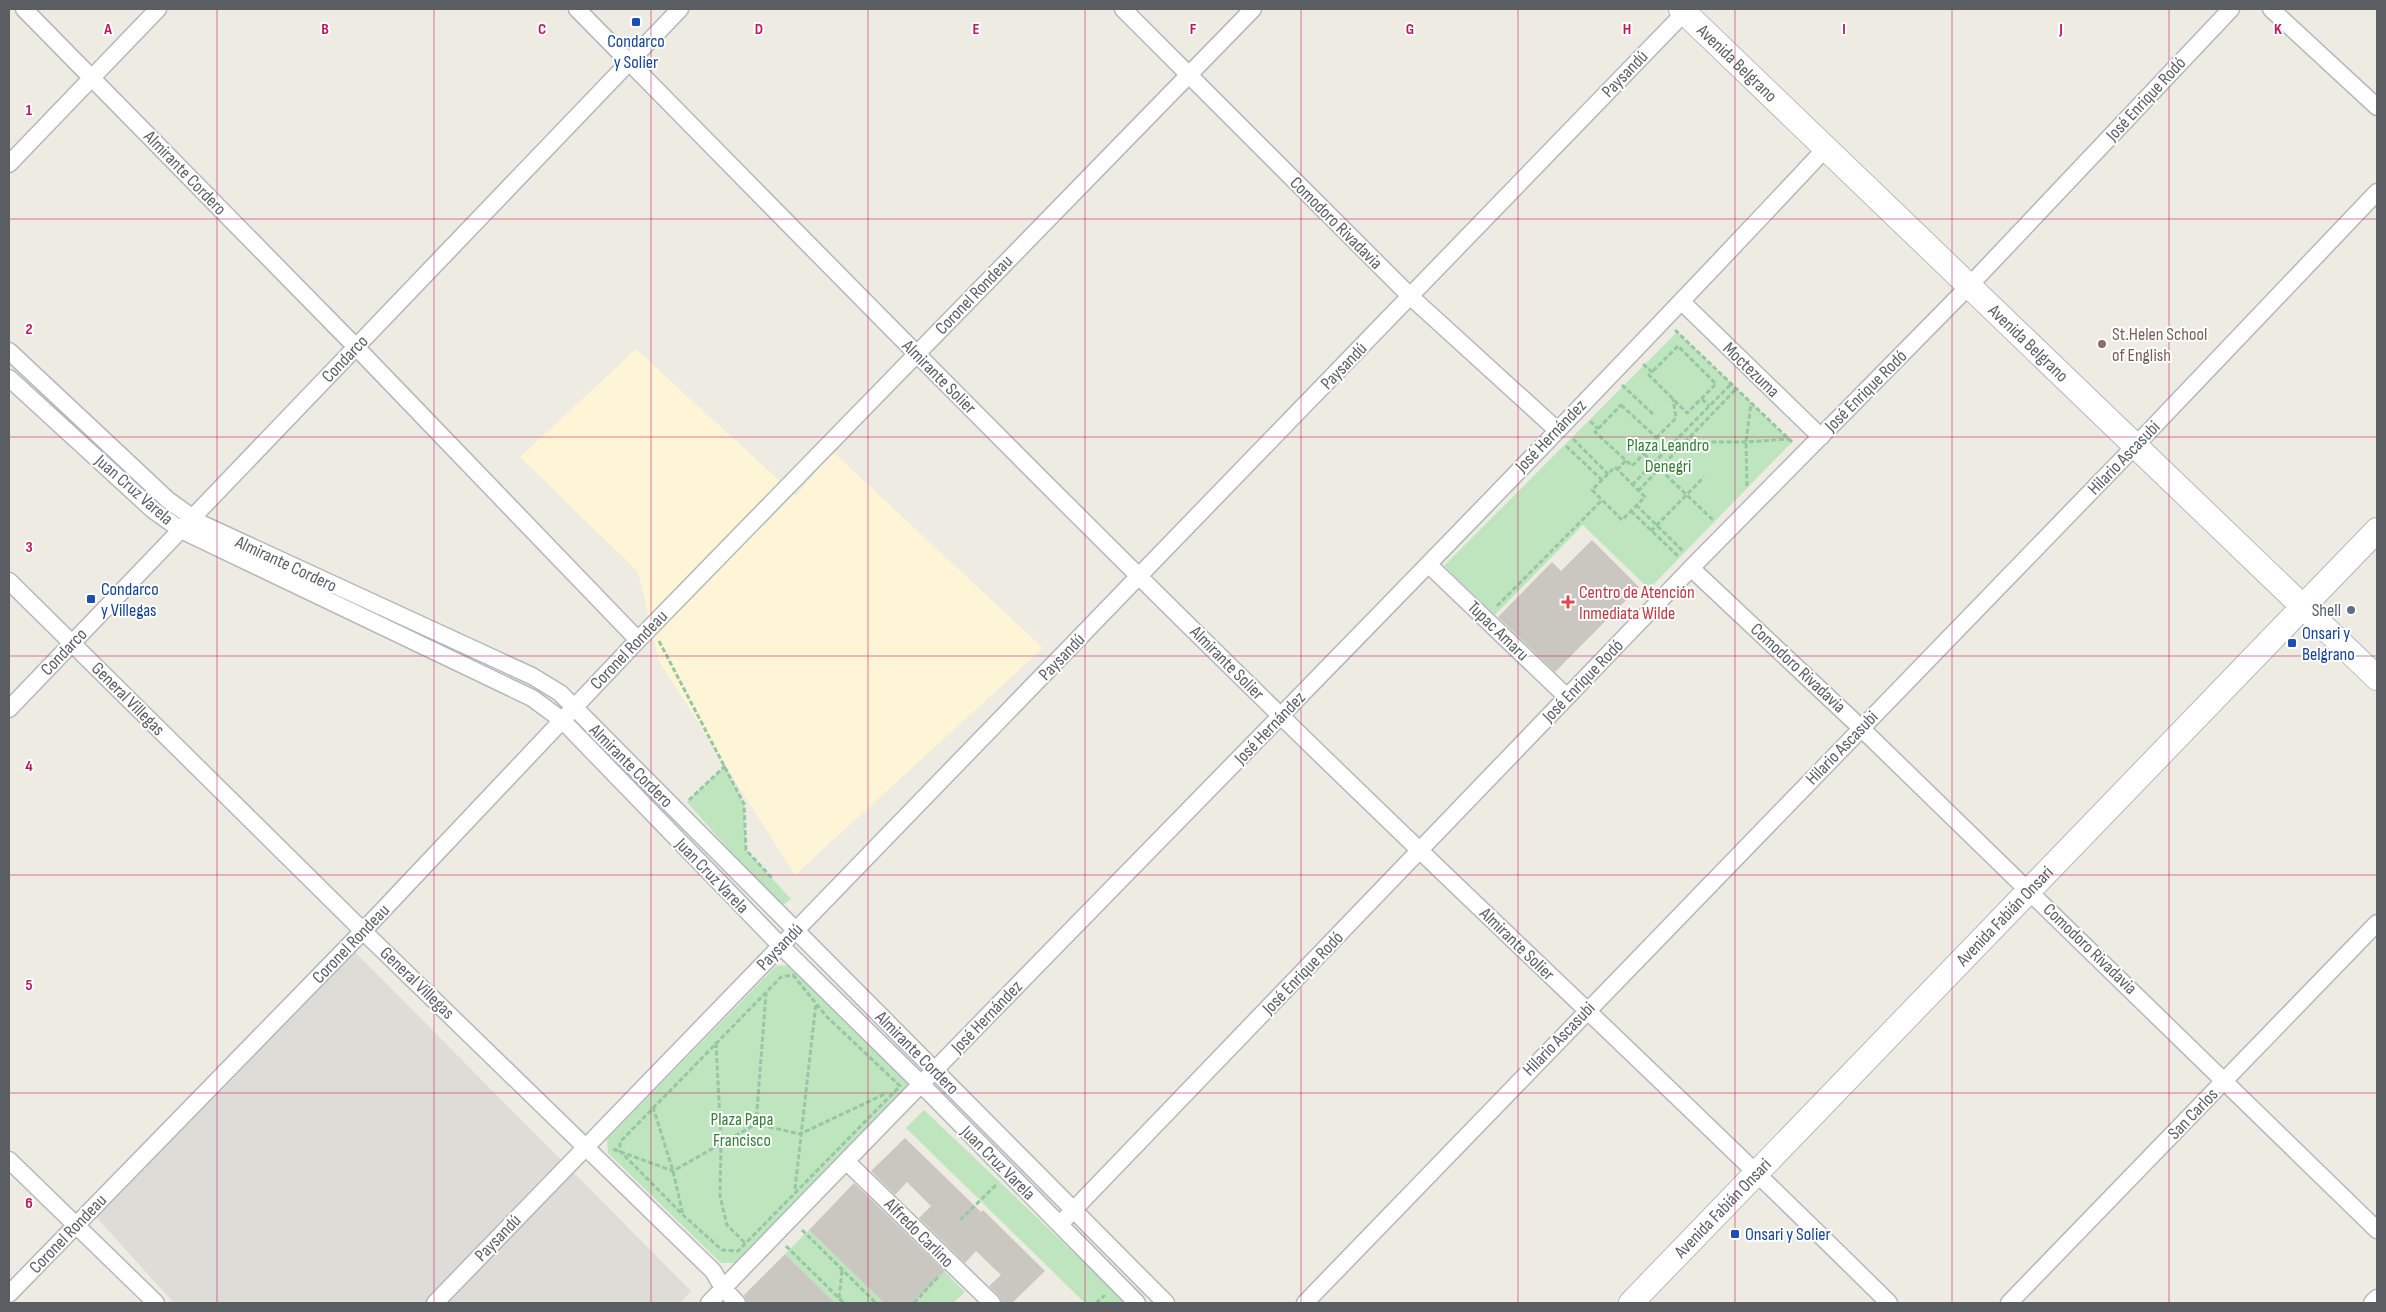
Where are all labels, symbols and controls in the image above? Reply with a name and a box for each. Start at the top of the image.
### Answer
marker: Condarco y Solier [630,16,642,28]
street label: Avenida Belgrano [1692,19,1782,106]
text: A [103,20,112,39]
text: B [321,20,329,39]
text: C [538,20,546,39]
text: D [755,20,763,39]
text: E [973,20,980,39]
text: F [1190,20,1197,39]
text: G [1406,20,1414,39]
text: H [1623,20,1631,39]
text: I [1842,20,1846,39]
text: J [2058,20,2063,39]
text: K [2274,20,2282,39]
place label: Condarco y Solier [607,31,665,73]
street label: Paysandú [1598,46,1652,102]
street label: José Enrique Rodó [2101,53,2190,146]
text: 1 [26,101,33,120]
street label: Almirante Cordero [139,126,231,220]
street label: Comodoro Rivadavia [1285,172,1387,274]
street label: Coronel Rondeau [931,251,1017,339]
street label: Avenida Belgrano [1983,299,2073,386]
text: 2 [25,320,33,339]
place label: St.Helen School of English [2112,324,2207,366]
street label: Condarco [317,331,373,387]
street label: Almirante Solier [897,335,980,418]
street label: Paysandú [1317,338,1371,394]
street label: Moctezuma [1718,338,1784,402]
marker: St.Helen School of English [2096,338,2108,350]
street label: José Enrique Rodó [1820,346,1911,437]
street label: José Hernández [1511,395,1591,477]
street label: Hilario Ascasubi [2084,417,2164,499]
park label: Plaza Leandro Denegri [1627,435,1709,477]
street label: Juan Cruz Varela [90,450,177,530]
street label: Almirante Cordero [231,531,340,597]
text: 3 [25,538,33,557]
place label: Condarco y Villegas [101,579,159,621]
place label: Centro de Atención Inmediata Wilde [1579,582,1695,624]
marker: Condarco y Villegas [85,593,97,605]
marker: Centro de Atención Inmediata Wilde [1561,595,1575,609]
street label: Tupac Amaru [1463,597,1533,665]
place label: Shell [2312,600,2341,621]
marker: Shell [2345,604,2357,616]
street label: Coronel Rondeau [586,606,672,694]
street label: Comodoro Rivadavia [1746,619,1850,717]
street label: Almirante Solier [1185,621,1268,704]
place label: Onsari y Belgrano [2302,623,2355,665]
street label: Condarco [36,624,92,680]
street label: Paysandú [1035,629,1089,685]
street label: José Enrique Rodó [1538,635,1628,728]
marker: Onsari y Belgrano [2286,637,2298,649]
street label: General Villegas [87,658,169,740]
street label: José Hernández [1230,687,1310,769]
street label: Hilario Ascasubi [1802,707,1882,789]
street label: Almirante Cordero [584,719,677,812]
text: 4 [25,757,33,776]
street label: Juan Cruz Varela [670,833,753,918]
street label: Avenida Fabián Onsari [1951,862,2057,971]
street label: Comodoro Rivadavia [2039,899,2141,999]
street label: Coronel Rondeau [308,900,394,988]
street label: Almirante Solier [1474,902,1559,985]
street label: Paysandú [753,919,807,975]
street label: José Enrique Rodó [1258,927,1348,1020]
street label: General Villegas [376,942,458,1024]
text: 5 [25,976,33,995]
street label: José Hernández [947,976,1027,1058]
street label: Hilario Ascasubi [1519,998,1599,1080]
street label: Almirante Cordero [870,1006,963,1099]
street label: San Carlos [2164,1084,2222,1144]
park label: Plaza Papa Francisco [711,1109,773,1151]
street label: Juan Cruz Varela [956,1121,1040,1205]
street label: Avenida Fabián Onsari [1669,1154,1775,1263]
street label: Coronel Rondeau [25,1190,111,1278]
street label: Alfredo Carlino [879,1193,958,1272]
text: 6 [25,1194,33,1213]
street label: Paysandú [471,1210,525,1266]
place label: Onsari y Solier [1745,1224,1831,1245]
marker: Onsari y Solier [1729,1228,1741,1240]

